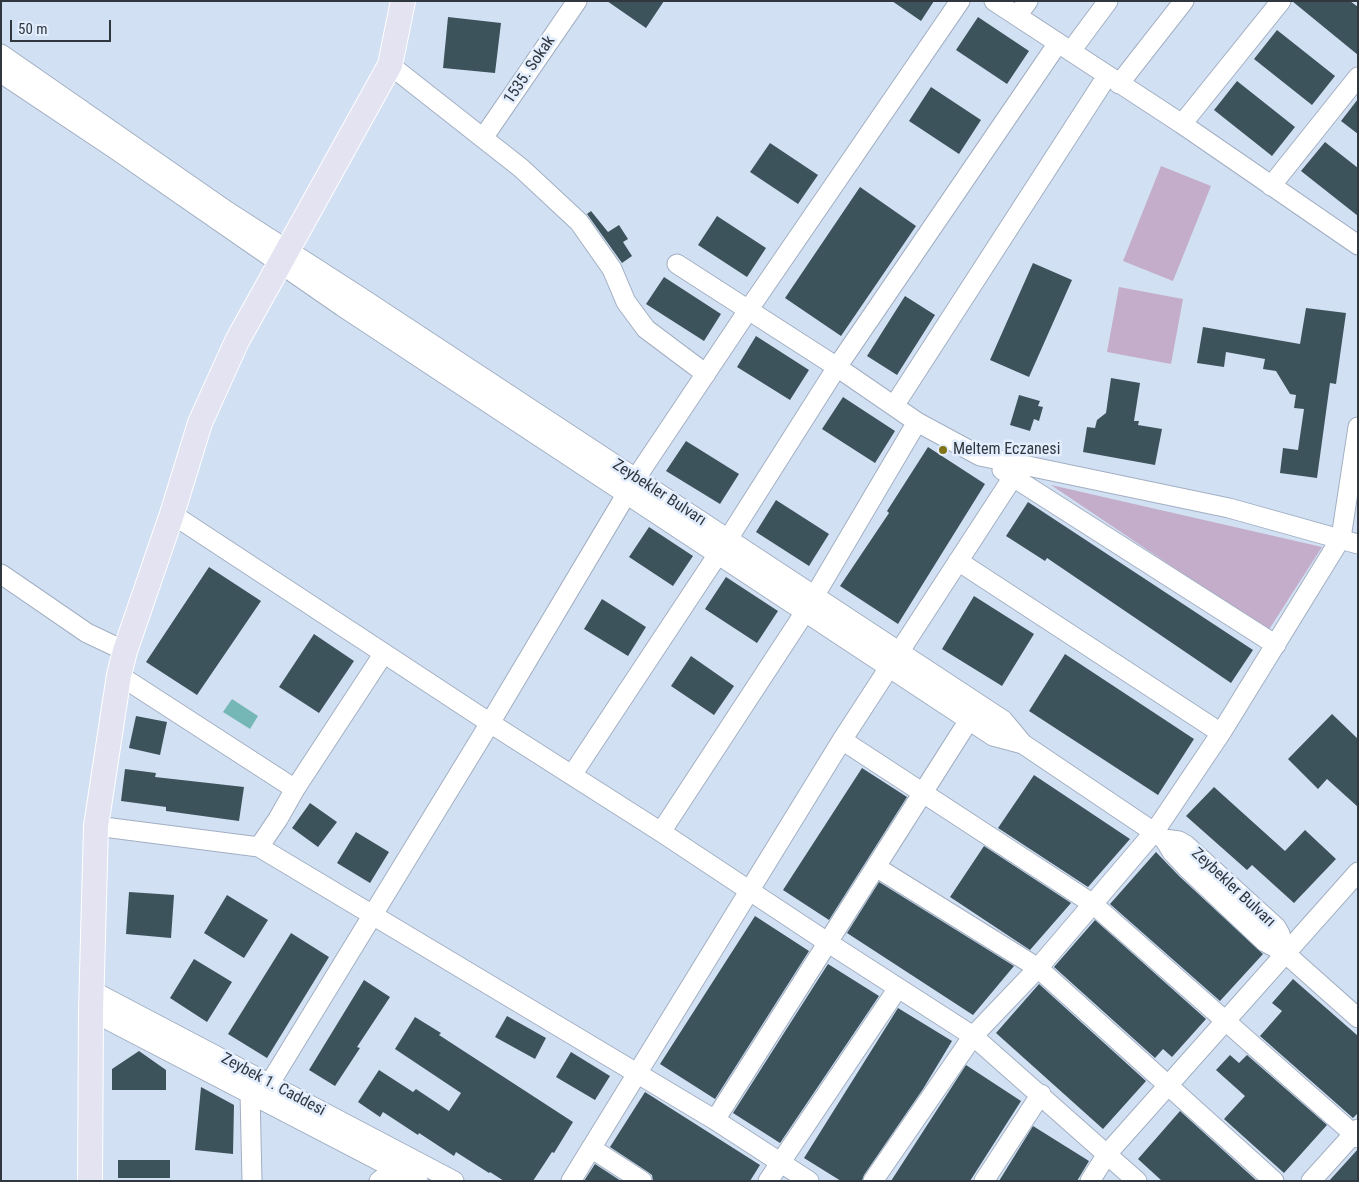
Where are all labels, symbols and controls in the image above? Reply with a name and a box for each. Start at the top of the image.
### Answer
scale bar [12,10,114,42]
text: 50 m [18,20,48,38]
street label: 1535. Sokak [500,32,560,108]
place label: Meltem Eczanesi [953,440,1060,460]
marker: Meltem Eczanesi [937,444,949,456]
street label: Zeybekler Bulvarı [609,456,709,530]
street label: Zeybekler Bulvarı [1187,844,1279,932]
street label: Zeybek 1. Caddesi [218,1049,328,1121]

